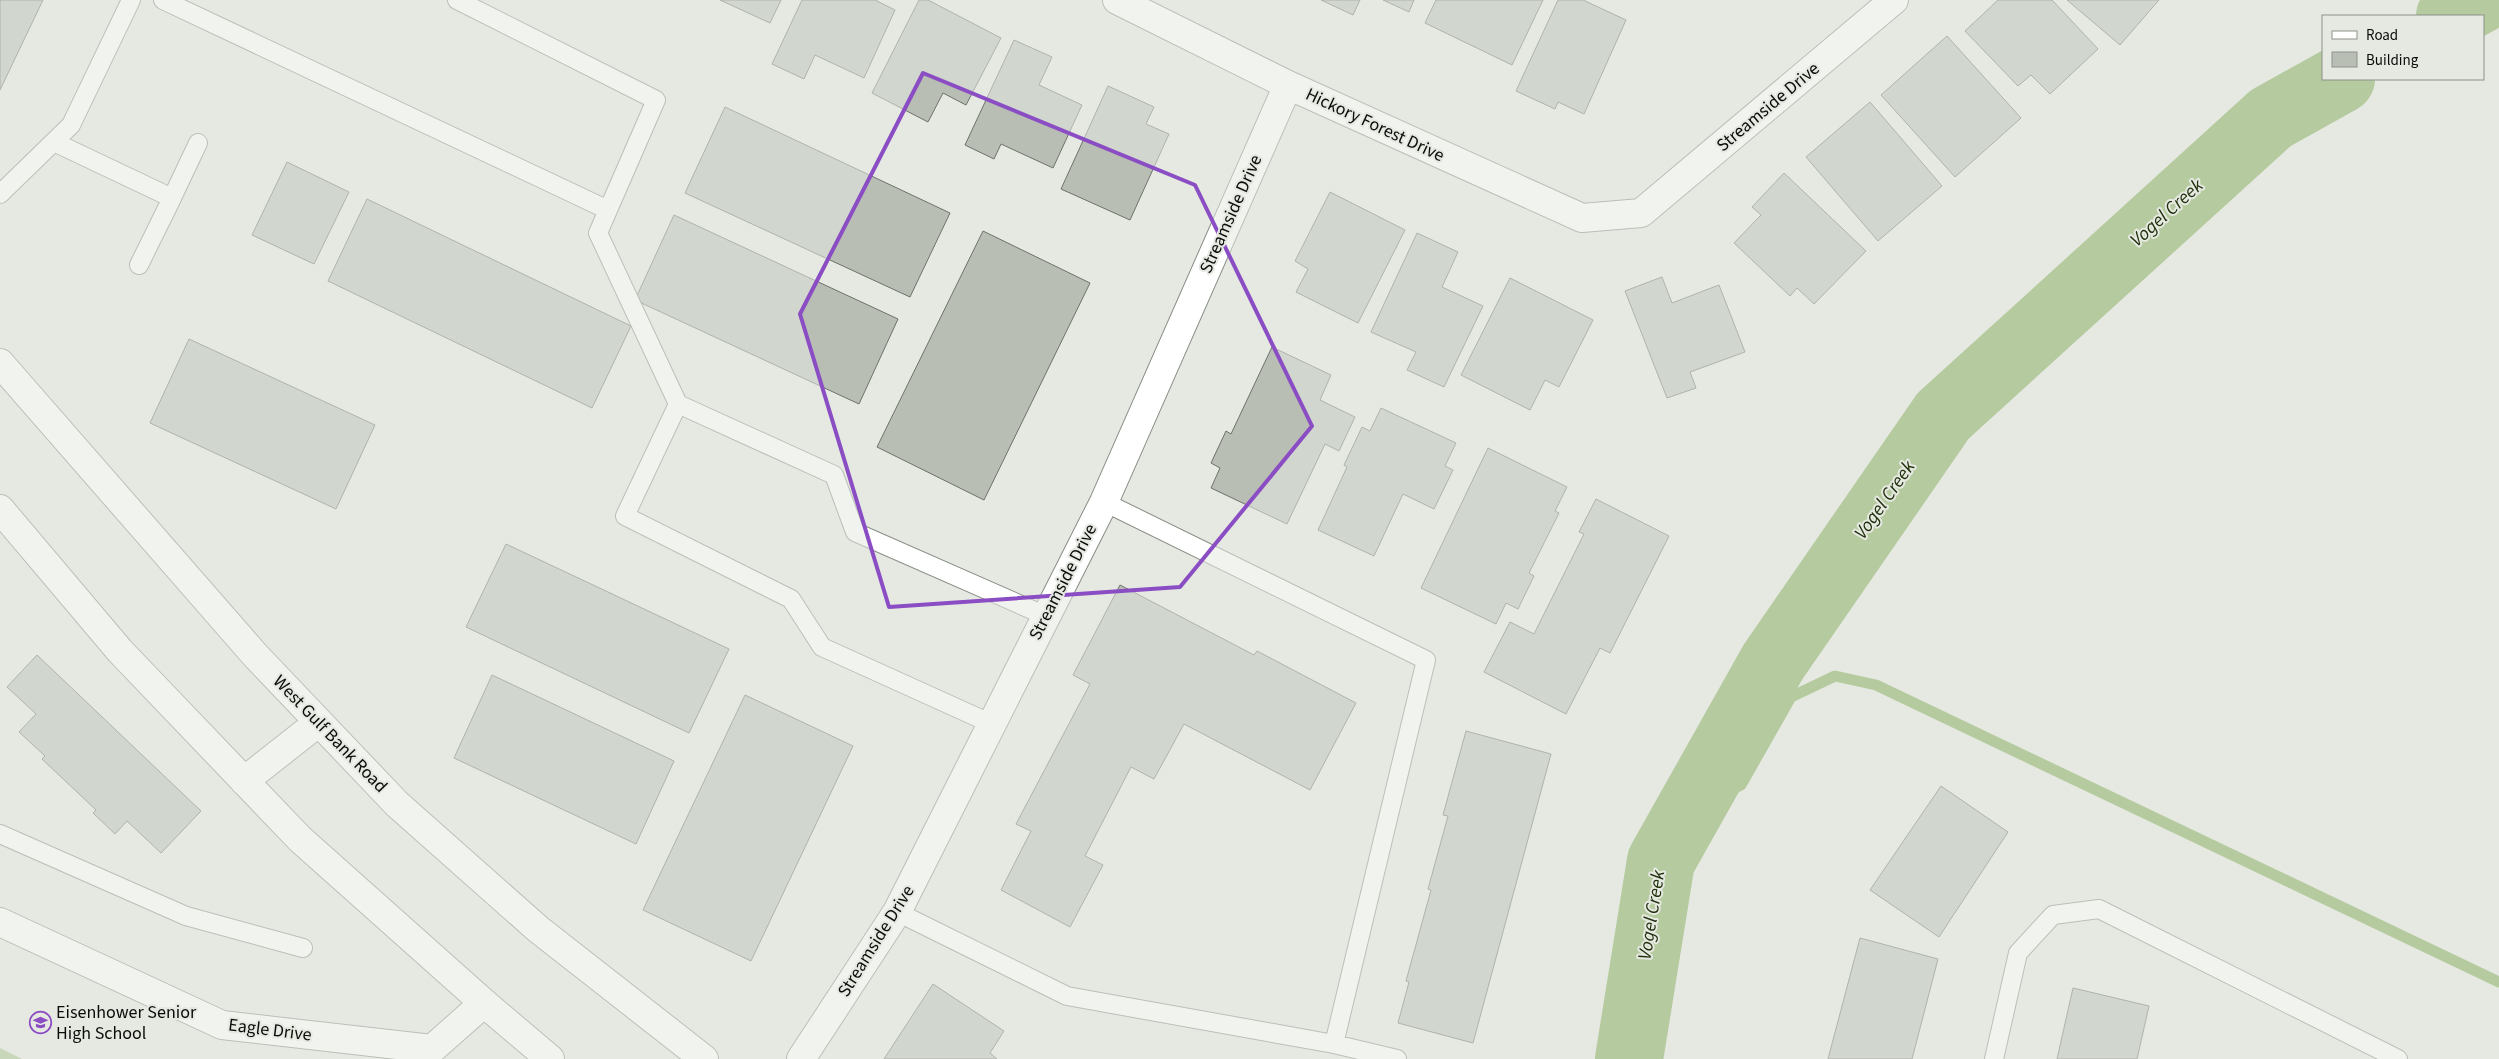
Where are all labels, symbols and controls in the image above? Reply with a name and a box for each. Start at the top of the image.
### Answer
legend [2322,15,2484,80]
text: Road [2366,25,2398,46]
text: Building [2366,50,2419,71]
street label: Streamside Drive [1711,56,1825,158]
street label: Hickory Forest Drive [1301,82,1449,168]
street label: Streamside Drive [1194,151,1268,277]
water label: Vogel Creek [2124,172,2210,253]
water label: Vogel Creek [1848,454,1923,545]
street label: Streamside Drive [1023,519,1103,644]
street label: West Gulf Bank Road [267,670,393,798]
water label: Vogel Creek [1632,867,1673,962]
street label: Streamside Drive [832,880,920,1002]
place label: Eisenhower Senior High School [56,1000,197,1046]
school or university icon: Eisenhower Senior High School [28,1010,52,1034]
street label: Eagle Drive [227,1012,313,1048]

